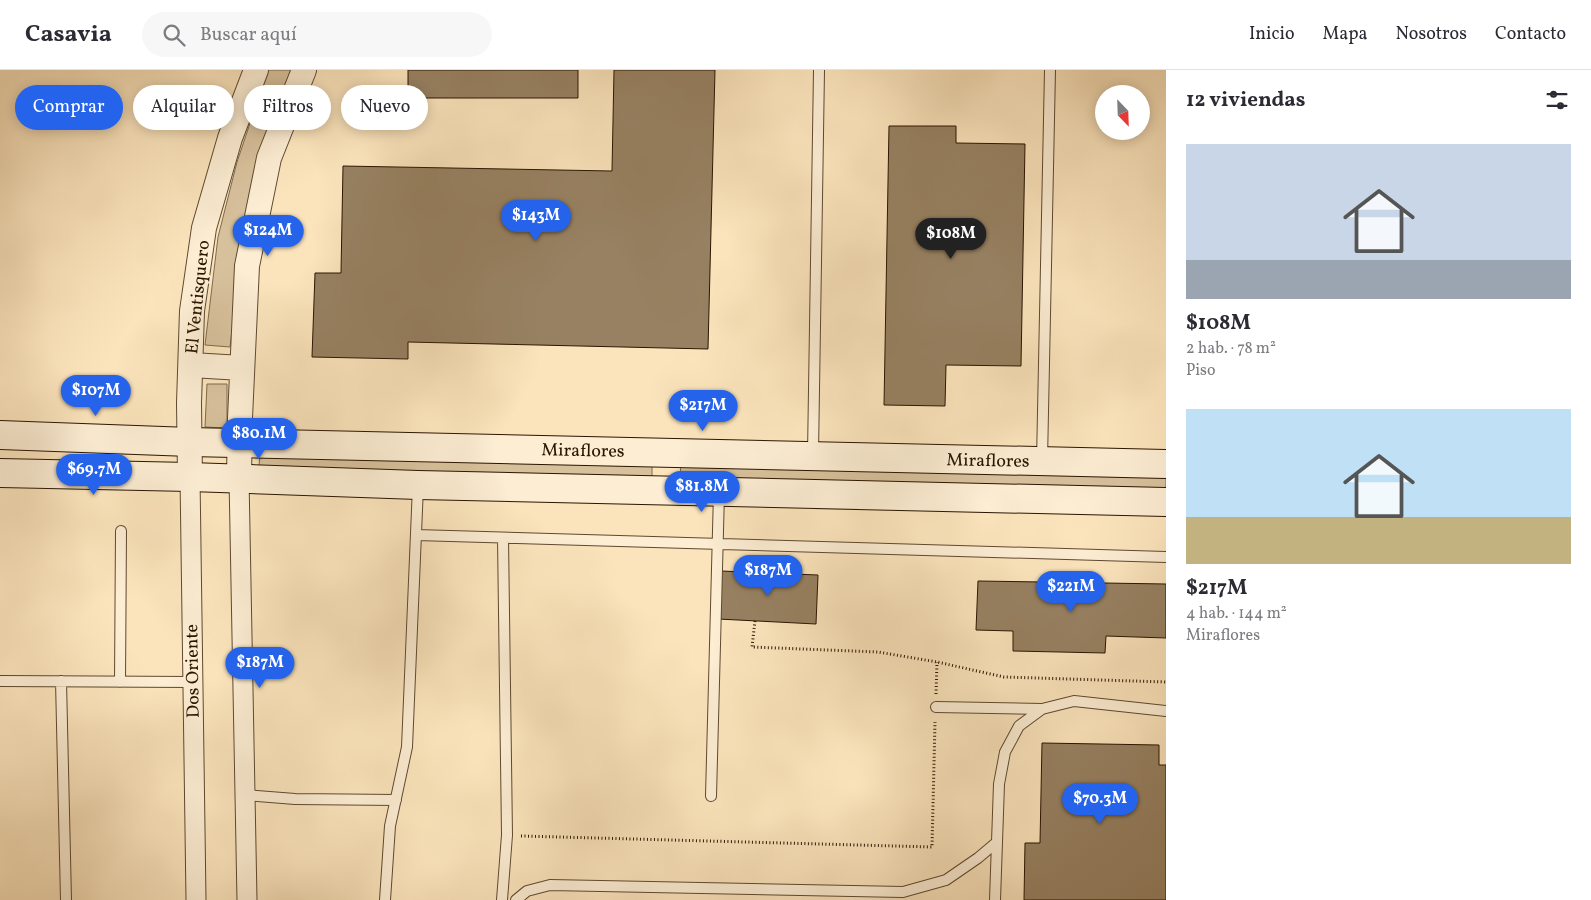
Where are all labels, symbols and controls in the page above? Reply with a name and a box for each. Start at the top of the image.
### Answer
search box [142,12,492,57]
text: Casavia [25,18,112,52]
icon: search [160,21,188,49]
text: Buscar aquí [200,22,297,48]
text: Inicio [1249,22,1295,47]
text: Mapa [1323,22,1368,47]
text: Nosotros [1396,22,1467,47]
text: Contacto [1495,22,1566,47]
chip: Comprar [15,85,123,130]
chip: Alquilar [133,85,234,130]
chip: Filtros [244,85,331,130]
chip: Nuevo [341,85,428,130]
north arrow [1095,85,1150,140]
map controls [1095,85,1150,140]
text: 12 viviendas [1186,86,1305,115]
icon: filters [1543,86,1571,114]
icon: home [1334,176,1424,266]
pin: $143M [501,200,571,242]
text: $143M [512,205,560,227]
pin: $124M [233,214,303,257]
pin: $108M [916,218,986,260]
text: $124M [244,220,292,242]
text: $108M [926,223,976,245]
street label: El Ventisquero [180,239,217,355]
text: $108M [1186,309,1251,338]
text: 2 hab. · 78 m² [1186,338,1276,360]
text: Piso [1186,360,1215,382]
pin: $107M [61,374,131,417]
text: $107M [72,380,120,402]
pin: $217M [668,390,738,432]
text: $217M [680,395,726,417]
pin: $80.1M [218,418,300,460]
text: $80.1M [232,423,286,445]
street label: Miraflores [541,438,625,465]
icon: home [1334,441,1424,531]
street label: Miraflores [946,448,1030,475]
pin: $69.7M [53,454,135,496]
text: $69.7M [67,459,121,481]
pin: $81.8M [661,470,743,513]
text: $81.8M [676,476,728,498]
pin: $187M [733,554,803,597]
text: $187M [744,560,792,582]
pin: $221M [1036,570,1106,613]
text: $217M [1186,574,1247,603]
text: $221M [1047,576,1095,598]
text: 4 hab. · 144 m² [1186,603,1287,625]
street label: Dos Oriente [180,624,207,718]
text: Miraflores [1186,625,1260,647]
pin: $187M [225,646,295,689]
text: $187M [236,652,284,674]
pin: $70.3M [1059,782,1141,825]
text: $70.3M [1073,788,1127,810]

